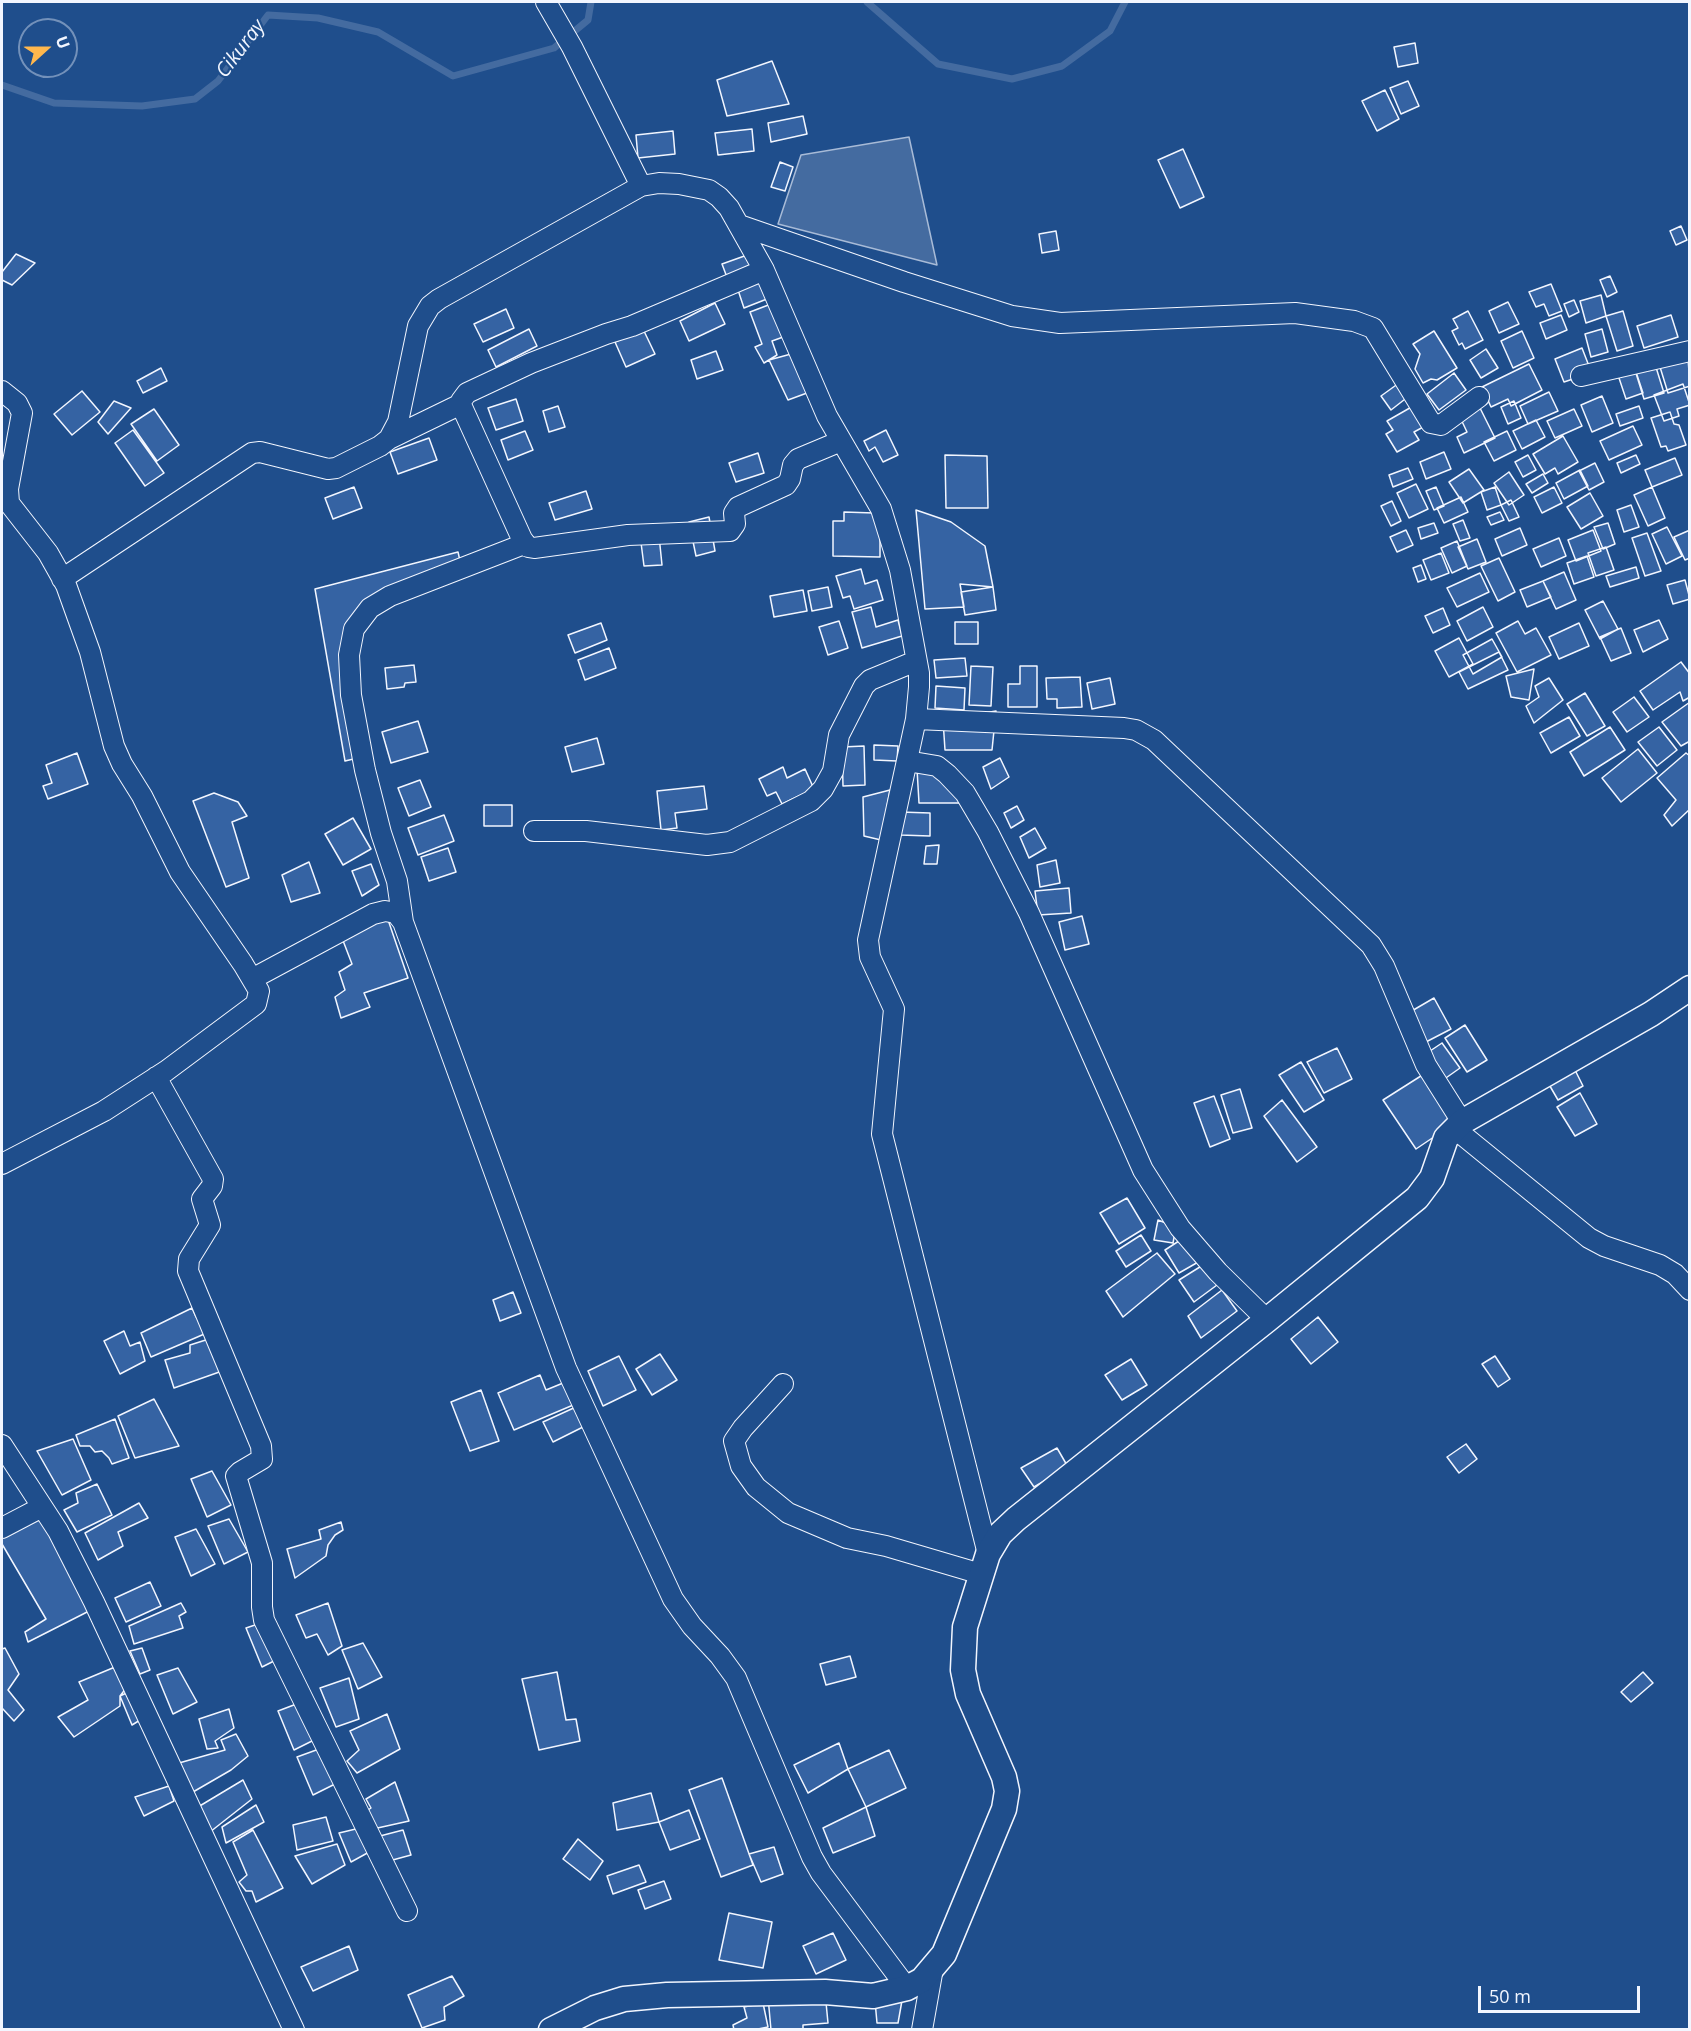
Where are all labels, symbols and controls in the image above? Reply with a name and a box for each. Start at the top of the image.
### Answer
water label: Cikuray [211,15,271,83]
north arrow [18,18,78,78]
text: U [51,33,75,52]
scale bar [1481,1974,1643,2012]
text: 50 m [1489,1984,1531,2008]

